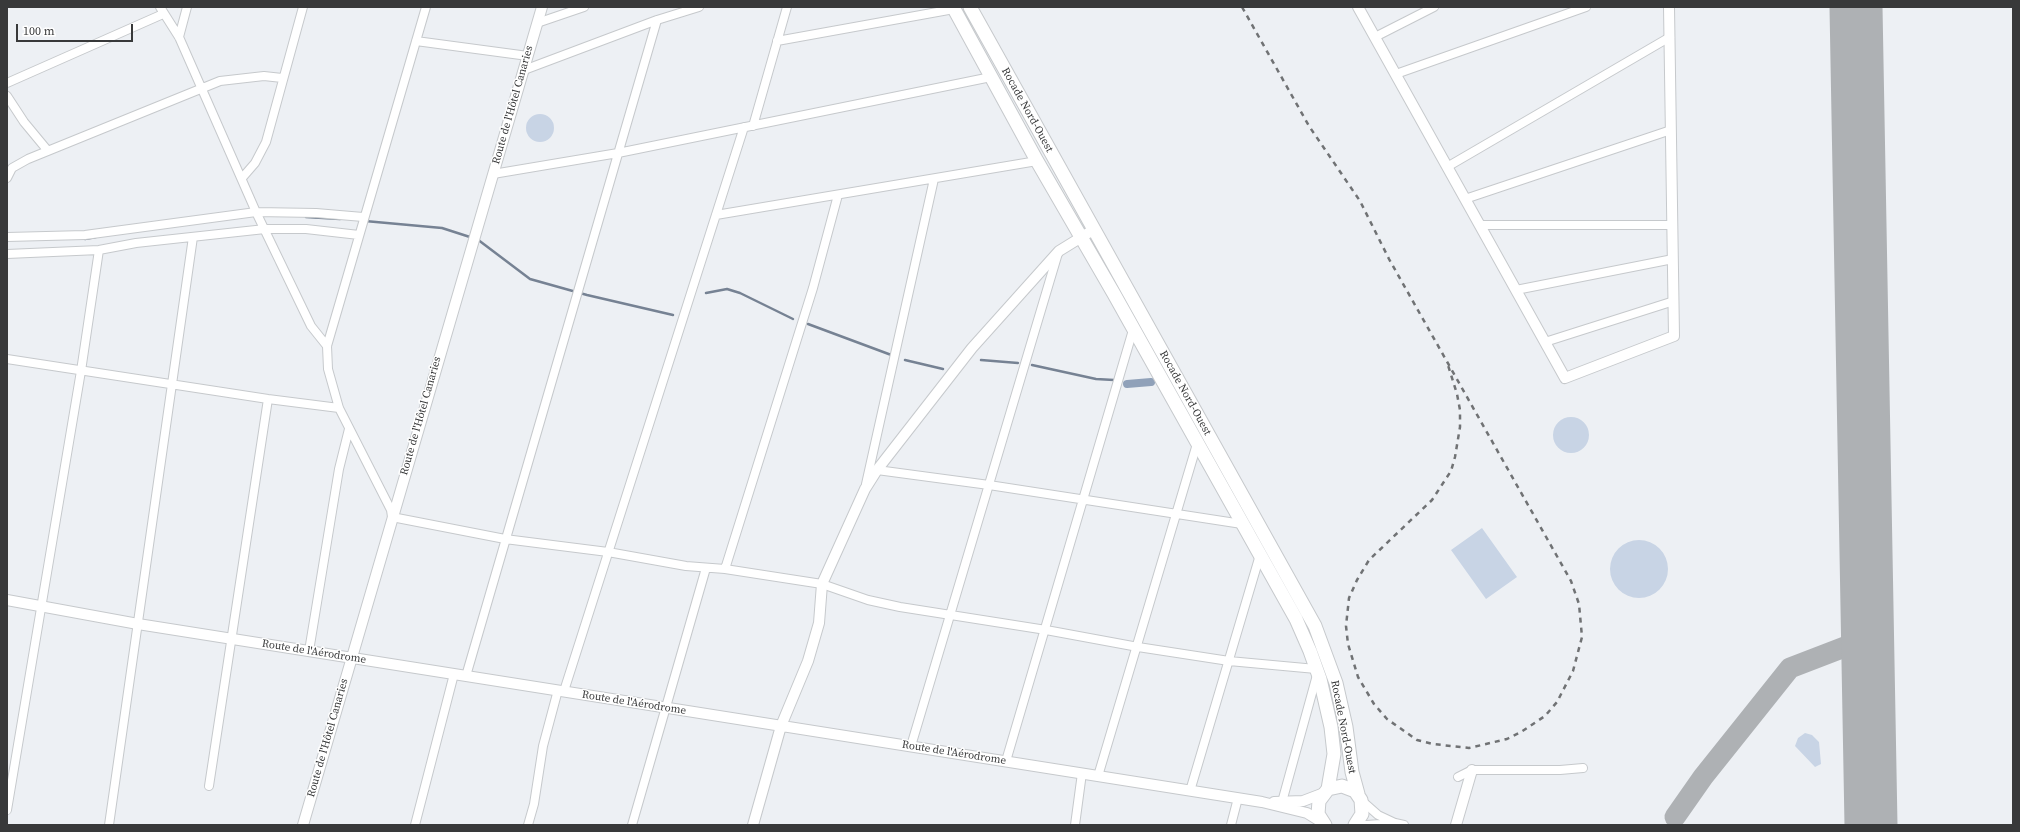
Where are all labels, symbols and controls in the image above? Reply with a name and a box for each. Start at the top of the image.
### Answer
scale bar [18,16,135,42]
text: 100 m [23,23,55,39]
street label: Route de l'Hôtel Canaries [490,44,536,166]
street label: Rocade Nord-Ouest [998,65,1056,155]
street label: Rocade Nord-Ouest [1156,348,1214,438]
street label: Route de l'Hôtel Canaries [398,355,444,477]
street label: Route de l'Aérodrome [261,637,367,667]
street label: Route de l'Hôtel Canaries [305,677,351,799]
street label: Rocade Nord-Ouest [1327,679,1359,775]
street label: Route de l'Aérodrome [581,688,687,718]
street label: Route de l'Aérodrome [901,738,1007,768]

